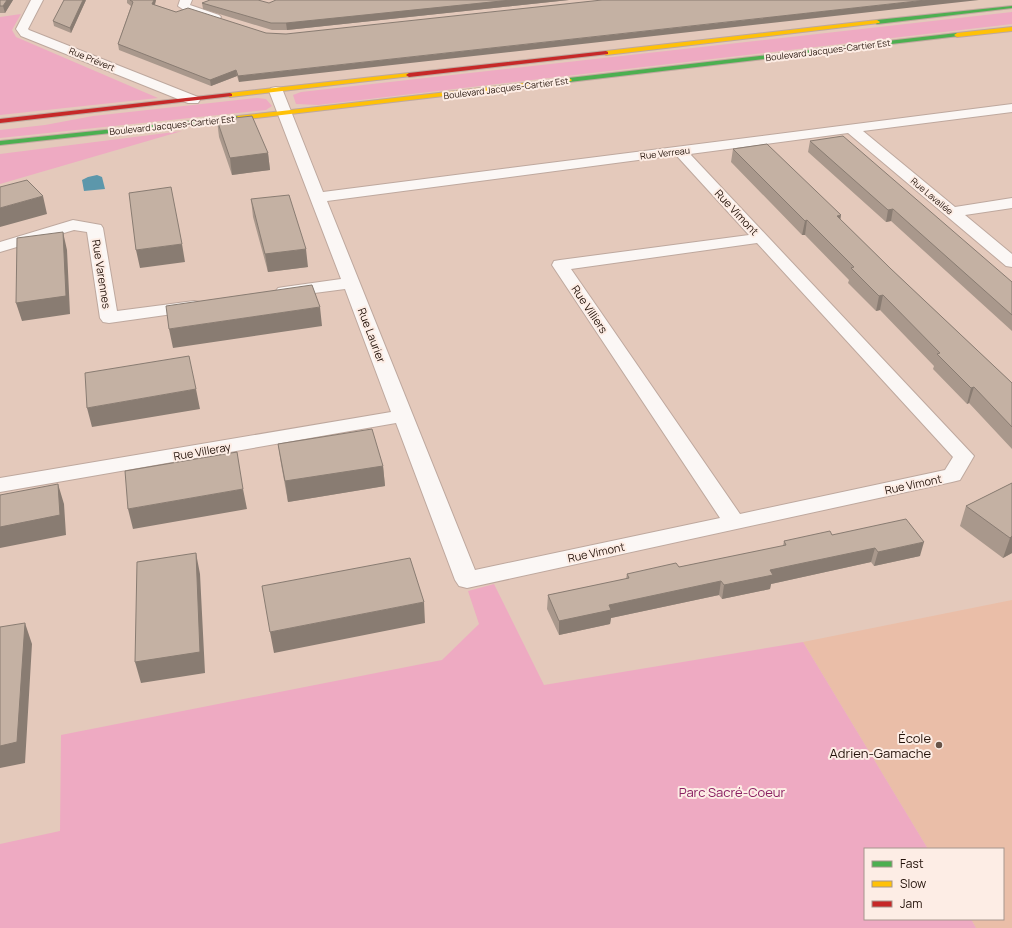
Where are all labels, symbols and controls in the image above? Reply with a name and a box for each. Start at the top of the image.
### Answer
street label: Boulevard Jacques-Cartier Est [765,36,892,64]
street label: Rue Prévert [67,44,117,74]
street label: Boulevard Jacques-Cartier Est [443,74,570,102]
street label: Boulevard Jacques-Cartier Est [109,112,236,138]
street label: Rue Verreau [639,143,691,163]
street label: Rue Lavallée [908,174,956,218]
street label: Rue Vimont [712,186,762,238]
street label: Rue Varennes [89,238,115,310]
street label: Rue Villiers [568,282,612,336]
street label: Rue Laurier [355,306,389,364]
street label: Rue Villeray [172,439,232,463]
street label: Rue Vimont [883,471,943,497]
street label: Rue Vimont [566,539,626,565]
place label: École Adrien-Gamache [830,729,931,762]
marker: École Adrien-Gamache [934,740,944,750]
park label: Parc Sacré-Coeur [679,783,785,801]
legend [864,848,1004,920]
text: Fast [900,855,924,872]
text: Slow [900,875,926,892]
text: Jam [900,895,922,912]

